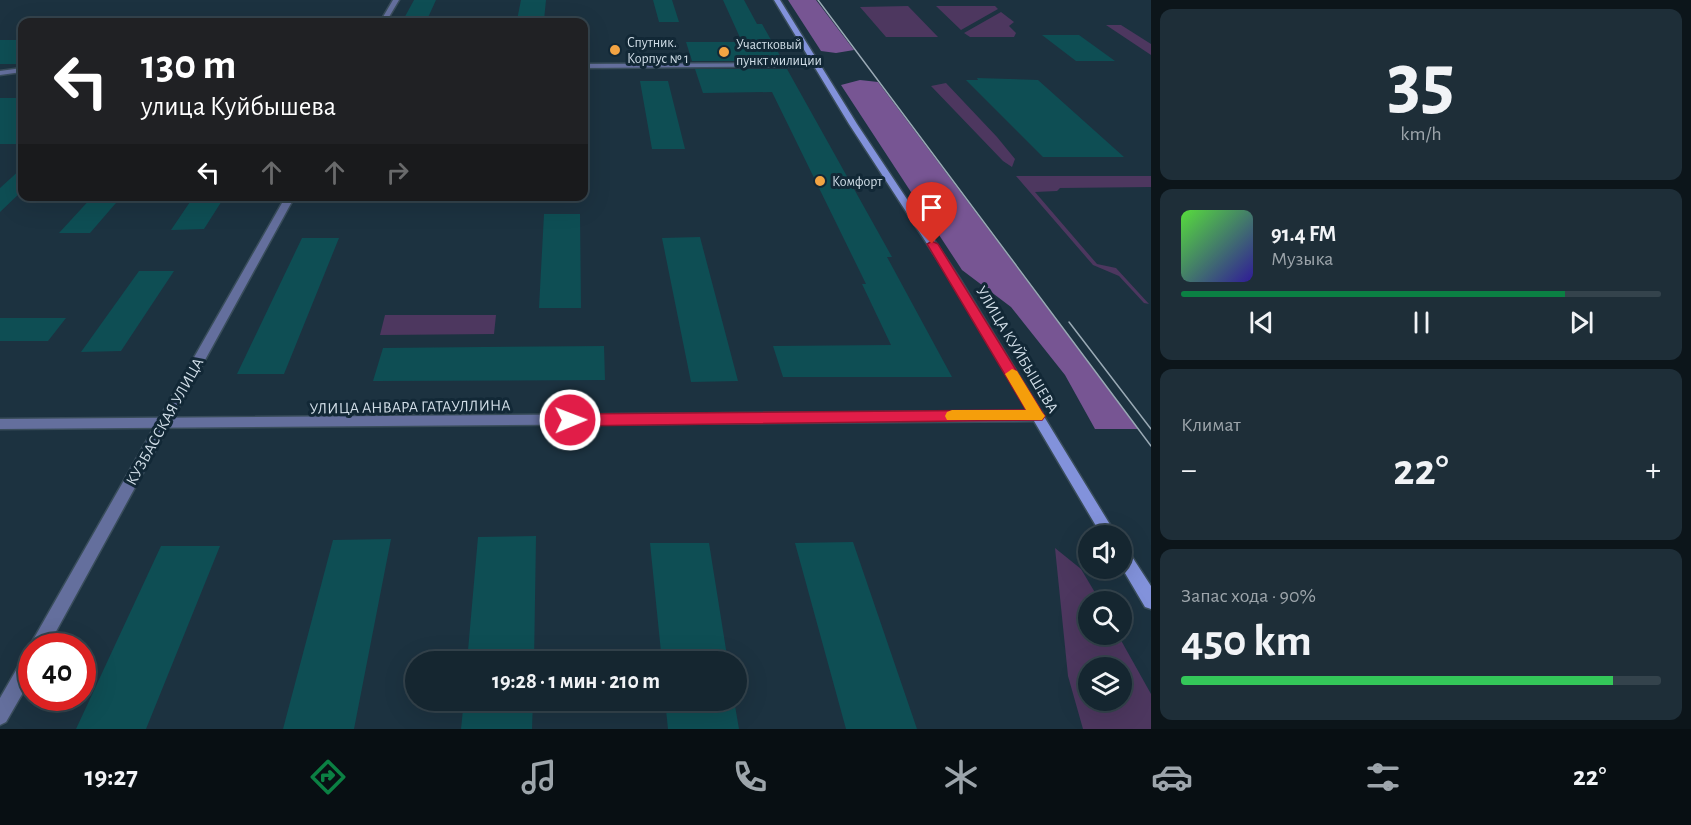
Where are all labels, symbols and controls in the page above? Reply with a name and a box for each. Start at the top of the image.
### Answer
place label: Спутник. Корпус № 1 [627,36,689,66]
place label: Участковый пункт милиции [736,38,822,68]
icon: left [42,42,120,120]
marker: Спутник. Корпус № 1 [608,43,622,57]
text: 130 m [141,44,236,86]
text: 35 [1387,44,1455,122]
marker: Участковый пункт милиции [717,45,731,59]
text: улица Куйбышева [141,93,336,120]
text: km/h [1400,124,1442,144]
icon: left [192,156,225,189]
icon: ahead [255,156,288,189]
icon: ahead [318,156,351,189]
icon: right [381,156,414,189]
marker: Комфорт [813,174,827,188]
place label: Комфорт [832,175,883,189]
pin [906,182,957,244]
icon: arrive [915,191,948,224]
text: 91.4 FM [1271,223,1336,245]
text: Музыка [1271,249,1333,269]
street label: УЛИЦА КУЙБЫШЕВА [973,283,1062,416]
icon: previous [1245,306,1278,339]
icon: pause [1405,306,1438,339]
icon: next [1565,306,1598,339]
street label: КУЗБАССКАЯ УЛИЦА [123,355,207,488]
position arrow [538,388,602,452]
street label: УЛИЦА АНВАРА ГАТАУЛЛИНА [309,397,511,417]
text: Климат [1181,415,1241,435]
text: 22° [1393,448,1449,493]
text: − [1181,454,1197,487]
text: + [1645,454,1661,487]
map controls [1078,525,1132,711]
button: sound [1078,525,1132,579]
text: Запас хода · 90% [1181,586,1316,606]
button: search [1078,591,1132,645]
text: 450 km [1181,619,1312,664]
speed limit sign: 40 [18,633,96,711]
button: layers [1078,657,1132,711]
text: 19:28 · 1 мин · 210 m [492,670,660,692]
icon: directions [307,756,349,798]
icon: music [518,756,560,798]
icon: phone [729,756,771,798]
icon: climate [940,756,982,798]
icon: car [1151,756,1193,798]
icon: filters [1362,756,1404,798]
text: 19:27 [85,763,138,790]
text: 22° [1573,763,1606,790]

